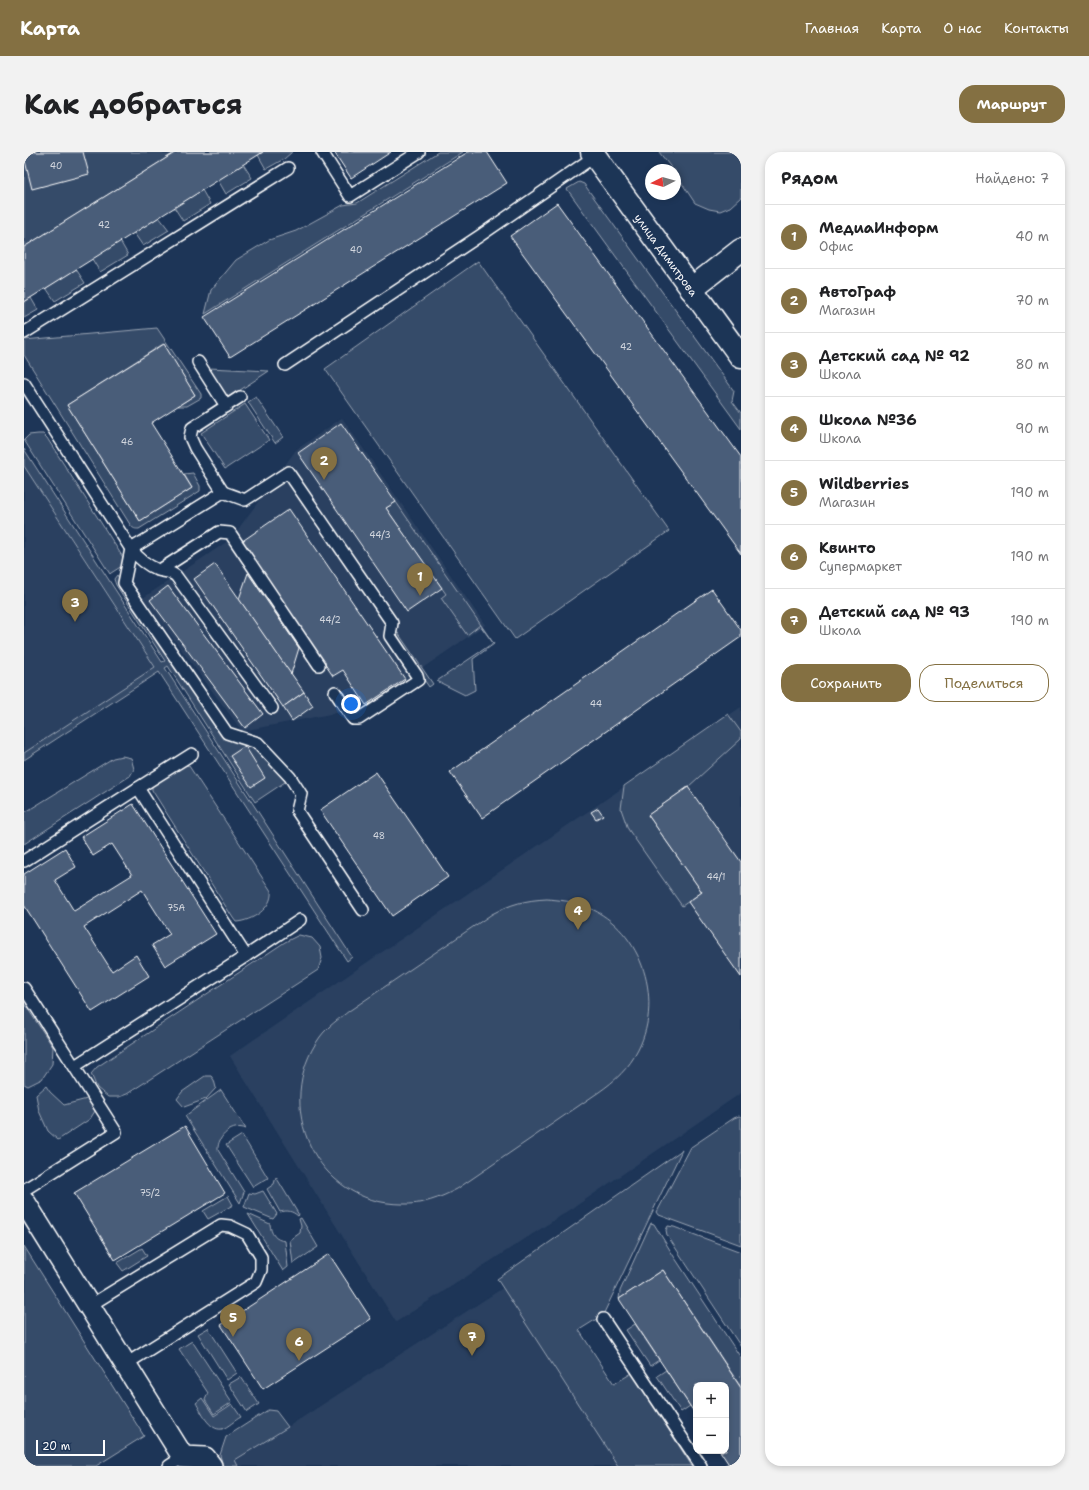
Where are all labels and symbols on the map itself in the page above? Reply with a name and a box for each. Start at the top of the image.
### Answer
house number: 40 [50,160,62,172]
north arrow [645,164,681,200]
street label: улица Димитрова [631,211,701,300]
house number: 42 [98,219,110,231]
house number: 40 [350,244,362,256]
house number: 42 [620,341,632,353]
house number: 46 [121,436,133,448]
pin: 2 [311,447,337,480]
house number: 44/3 [369,529,391,541]
pin: 1 [407,563,433,596]
pin: 3 [62,589,88,622]
house number: 44/2 [319,614,341,626]
your location [341,694,361,714]
house number: 44 [590,698,602,710]
house number: 48 [373,830,385,842]
house number: 44/1 [706,871,726,883]
pin: 4 [565,897,591,930]
house number: 75А [167,902,185,914]
house number: 75/2 [140,1187,160,1199]
pin: 5 [220,1304,246,1337]
pin: 7 [459,1323,485,1356]
pin: 6 [286,1328,312,1361]
scale bar [36,1438,105,1457]

